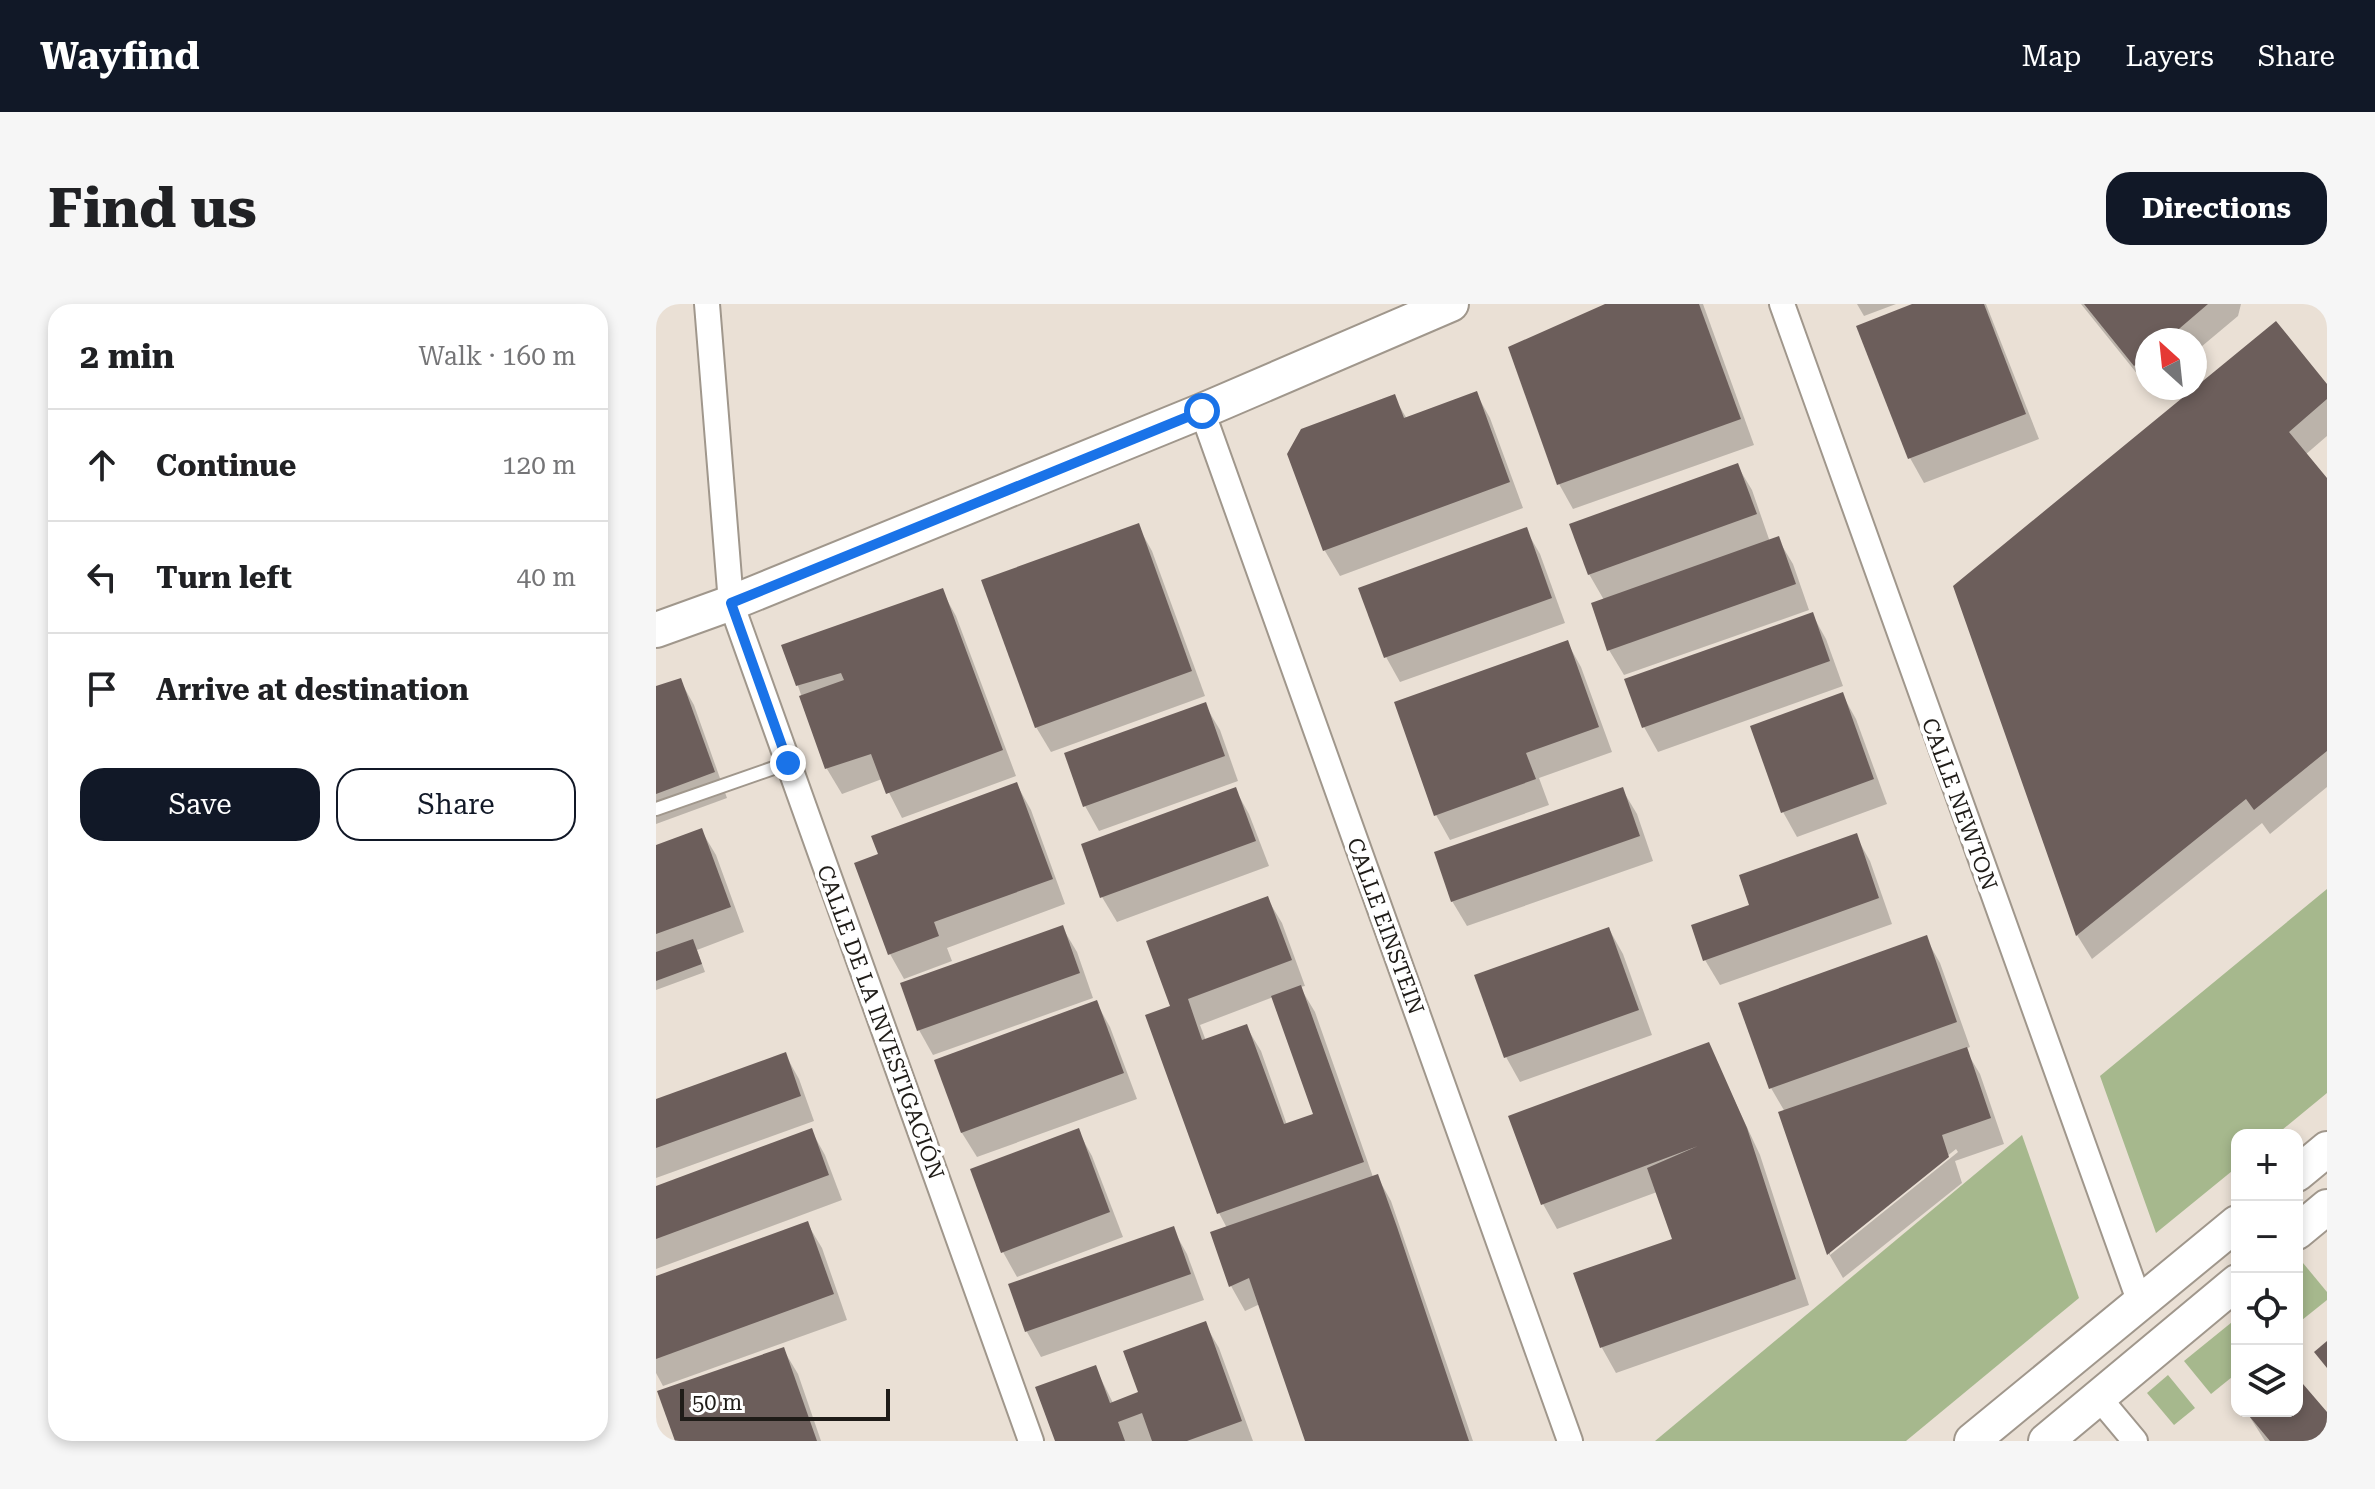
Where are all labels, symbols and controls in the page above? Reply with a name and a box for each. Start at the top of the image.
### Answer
text: Wayfind [40,34,200,78]
text: Map [2022,40,2081,73]
text: Layers [2125,40,2214,73]
text: Share [2258,40,2335,73]
button: Directions [2106,172,2327,245]
text: Find us [48,175,257,241]
north arrow [2135,328,2207,400]
text: 2 min [80,336,175,376]
text: Walk · 160 m [418,341,576,371]
route start [1184,393,1220,429]
icon: ahead [80,443,124,487]
text: Continue [156,448,296,483]
text: 120 m [502,450,576,480]
icon: left [80,555,124,599]
text: Turn left [156,560,292,595]
text: 40 m [517,562,576,592]
icon: arrive [80,667,124,711]
text: Arrive at destination [156,672,469,707]
street label: CALLE NEWTON [1917,715,2002,894]
route end [770,745,806,781]
button: Save [80,768,320,841]
button: Share [336,768,576,841]
street label: CALLE EINSTEIN [1342,834,1429,1018]
street label: CALLE DE LA INVESTIGACIÓN [812,861,951,1183]
map controls [2231,1129,2303,1417]
button: + [2231,1129,2303,1201]
button: − [2231,1201,2303,1273]
button: locate [2231,1273,2303,1345]
button: layers [2231,1345,2303,1417]
scale bar [680,1385,890,1421]
text: 50 m [692,1390,742,1415]

